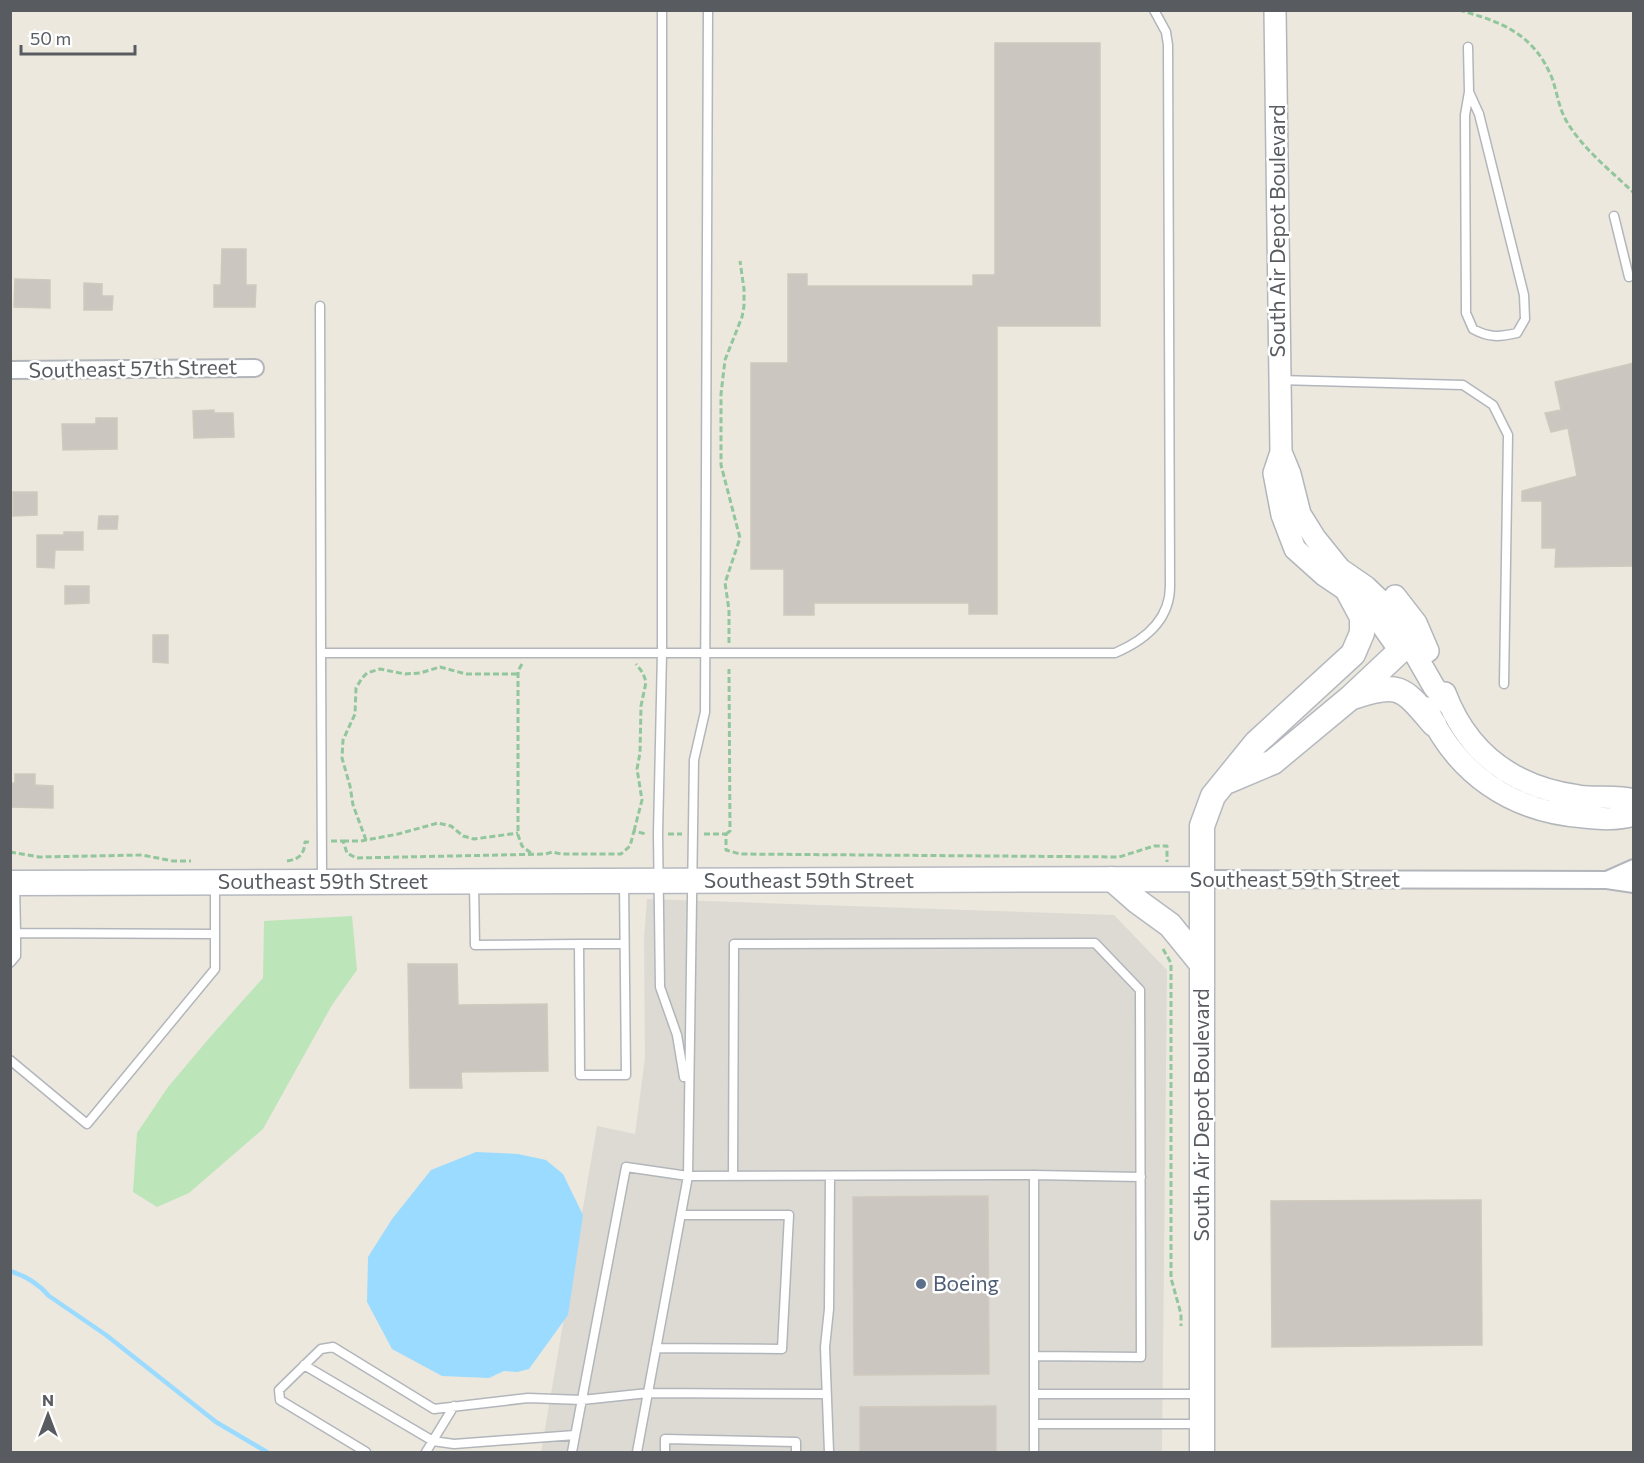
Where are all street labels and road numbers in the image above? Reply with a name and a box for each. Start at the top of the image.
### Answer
street label: South Air Depot Boulevard [1264,104,1289,358]
street label: Southeast 57th Street [28,353,237,382]
street label: Southeast 59th Street [1190,866,1400,891]
street label: Southeast 59th Street [704,867,914,892]
street label: Southeast 59th Street [218,868,428,893]
street label: South Air Depot Boulevard [1188,988,1213,1242]

